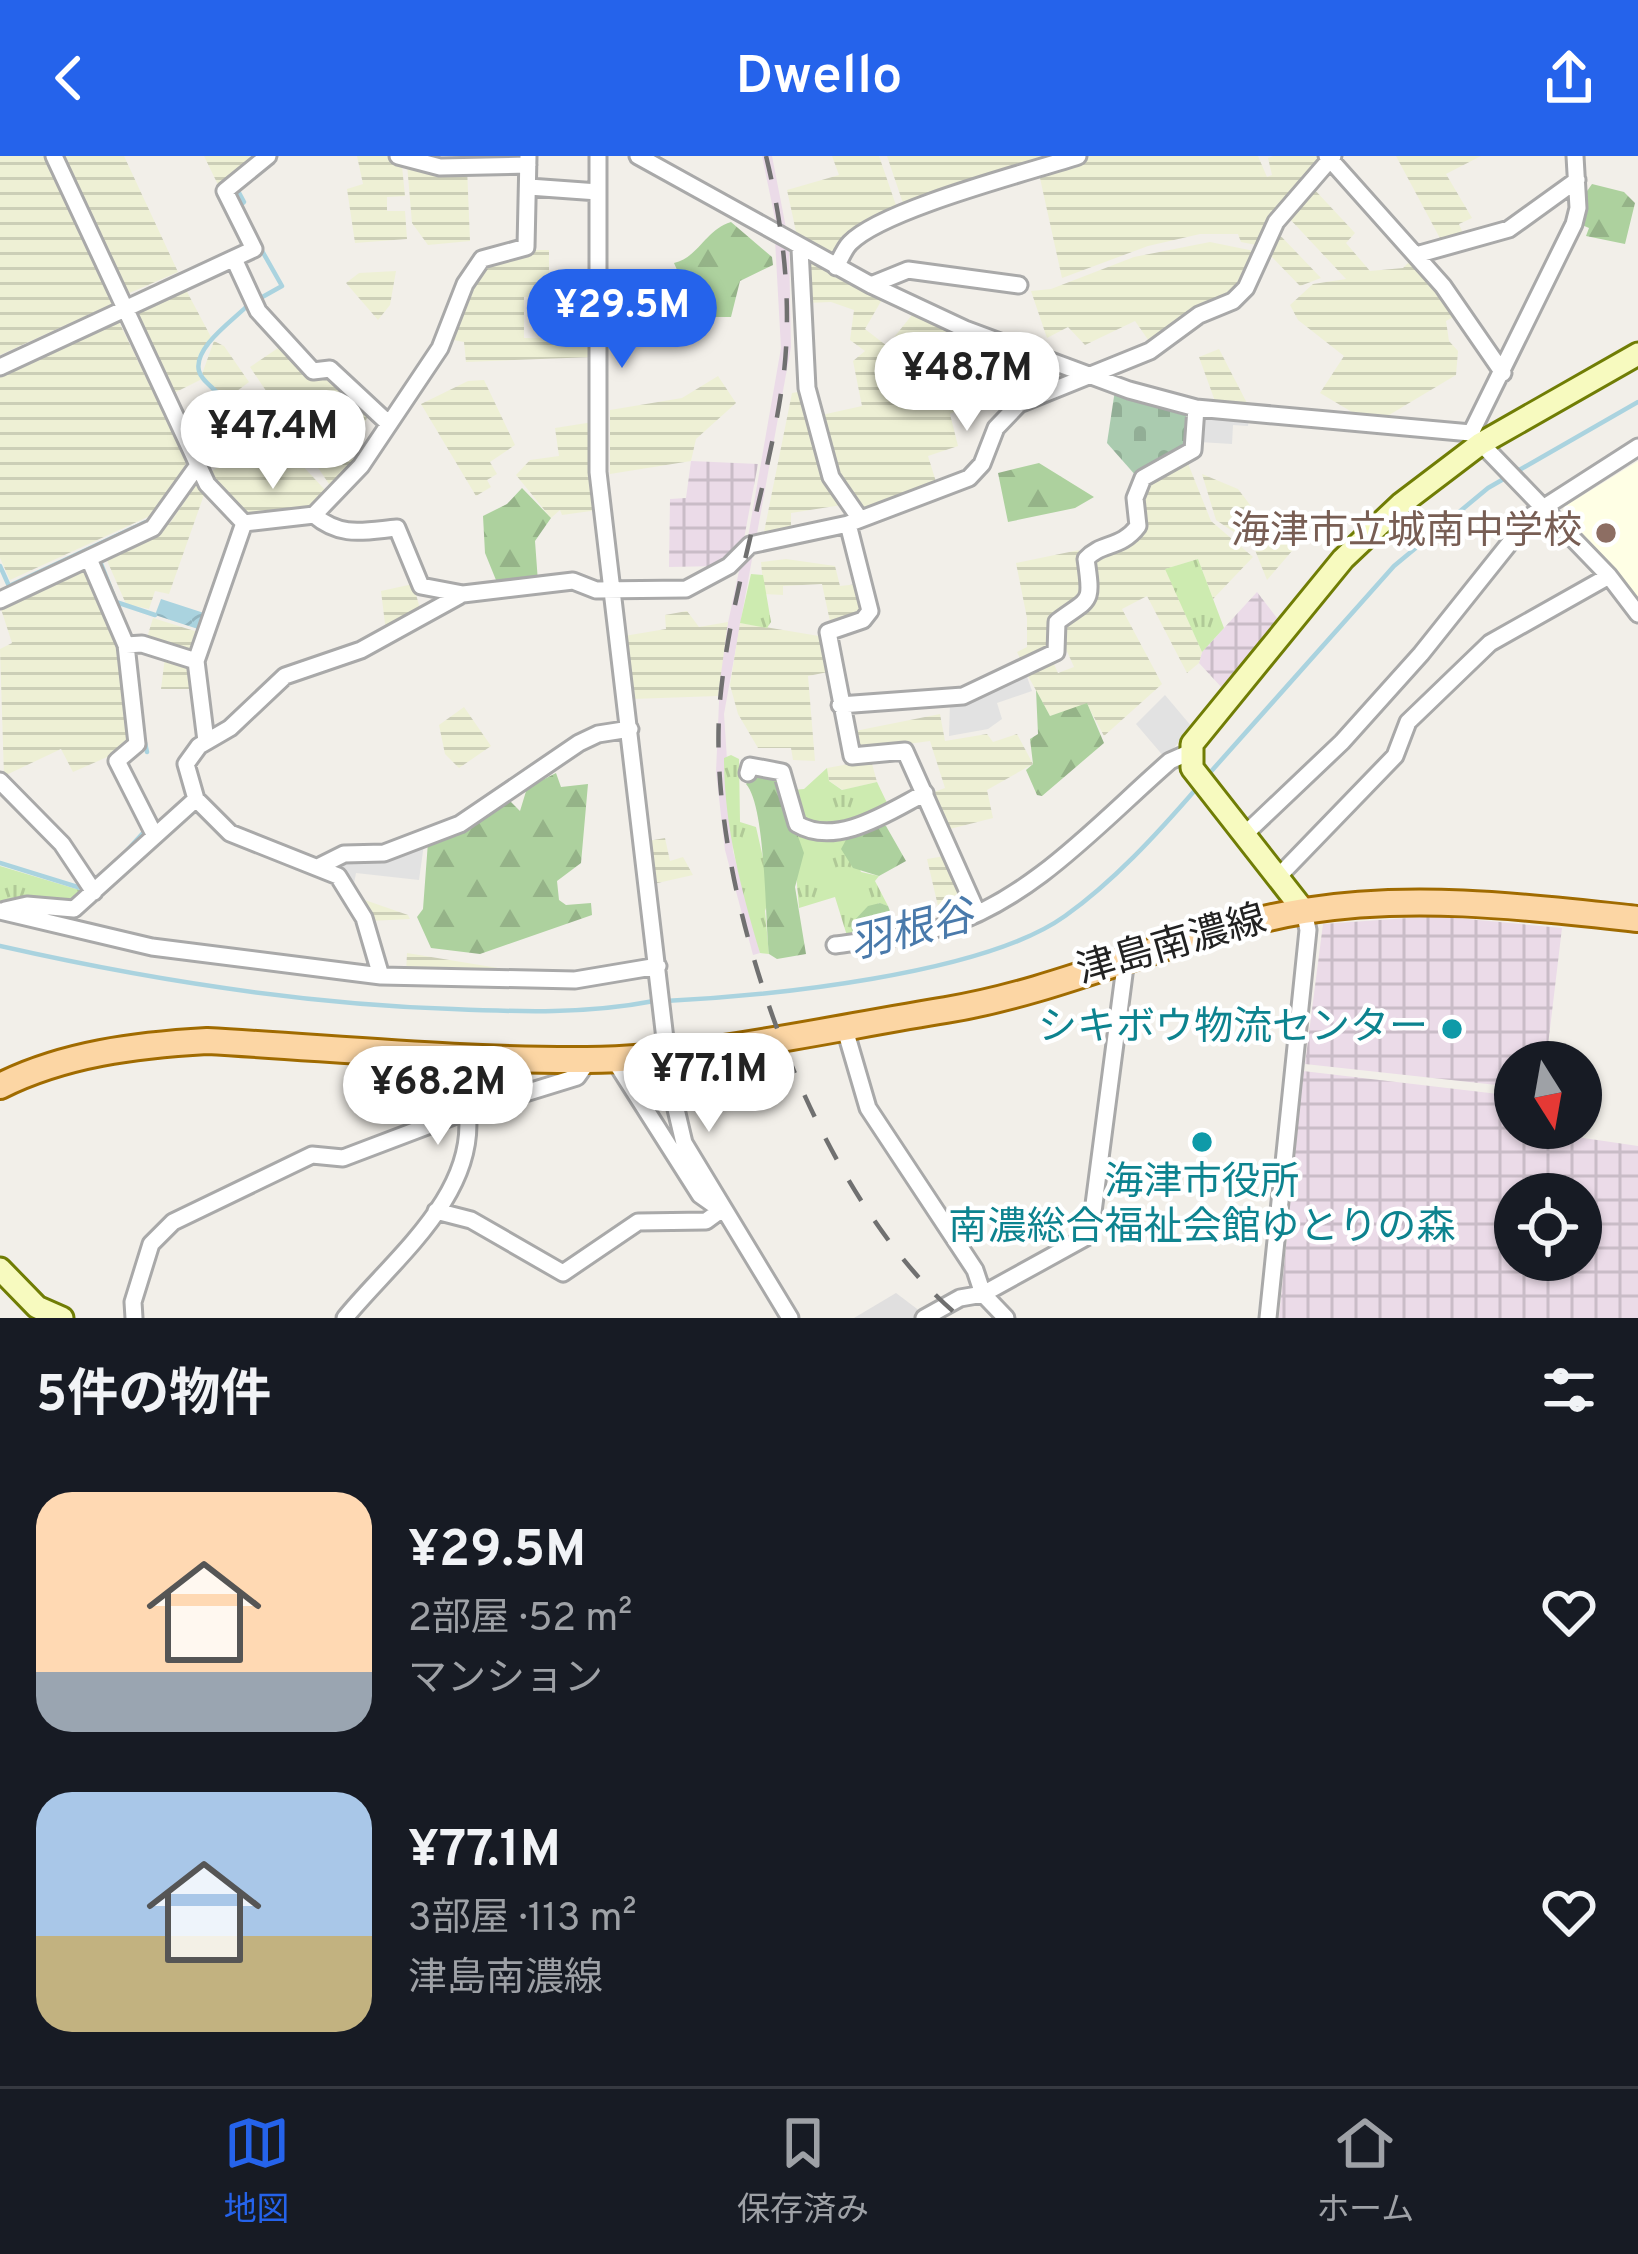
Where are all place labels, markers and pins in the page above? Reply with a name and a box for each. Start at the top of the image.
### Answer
pin: ¥29.5M [524,269,720,371]
pin: ¥48.7M [869,332,1065,434]
pin: ¥47.4M [175,390,371,492]
place label: 海津市立城南中学校 [1231,509,1582,558]
marker: 海津市立城南中学校 [1593,520,1619,546]
place label: シキボウ物流センター [1038,1005,1428,1054]
marker: シキボウ物流センター [1439,1016,1465,1042]
pin: ¥77.1M [611,1033,807,1135]
pin: ¥68.2M [340,1046,536,1148]
marker: 海津市役所 南濃総合福祉会館ゆとりの森 [1189,1129,1215,1155]
place label: 海津市役所 南濃総合福祉会館ゆとりの森 [948,1160,1456,1254]

